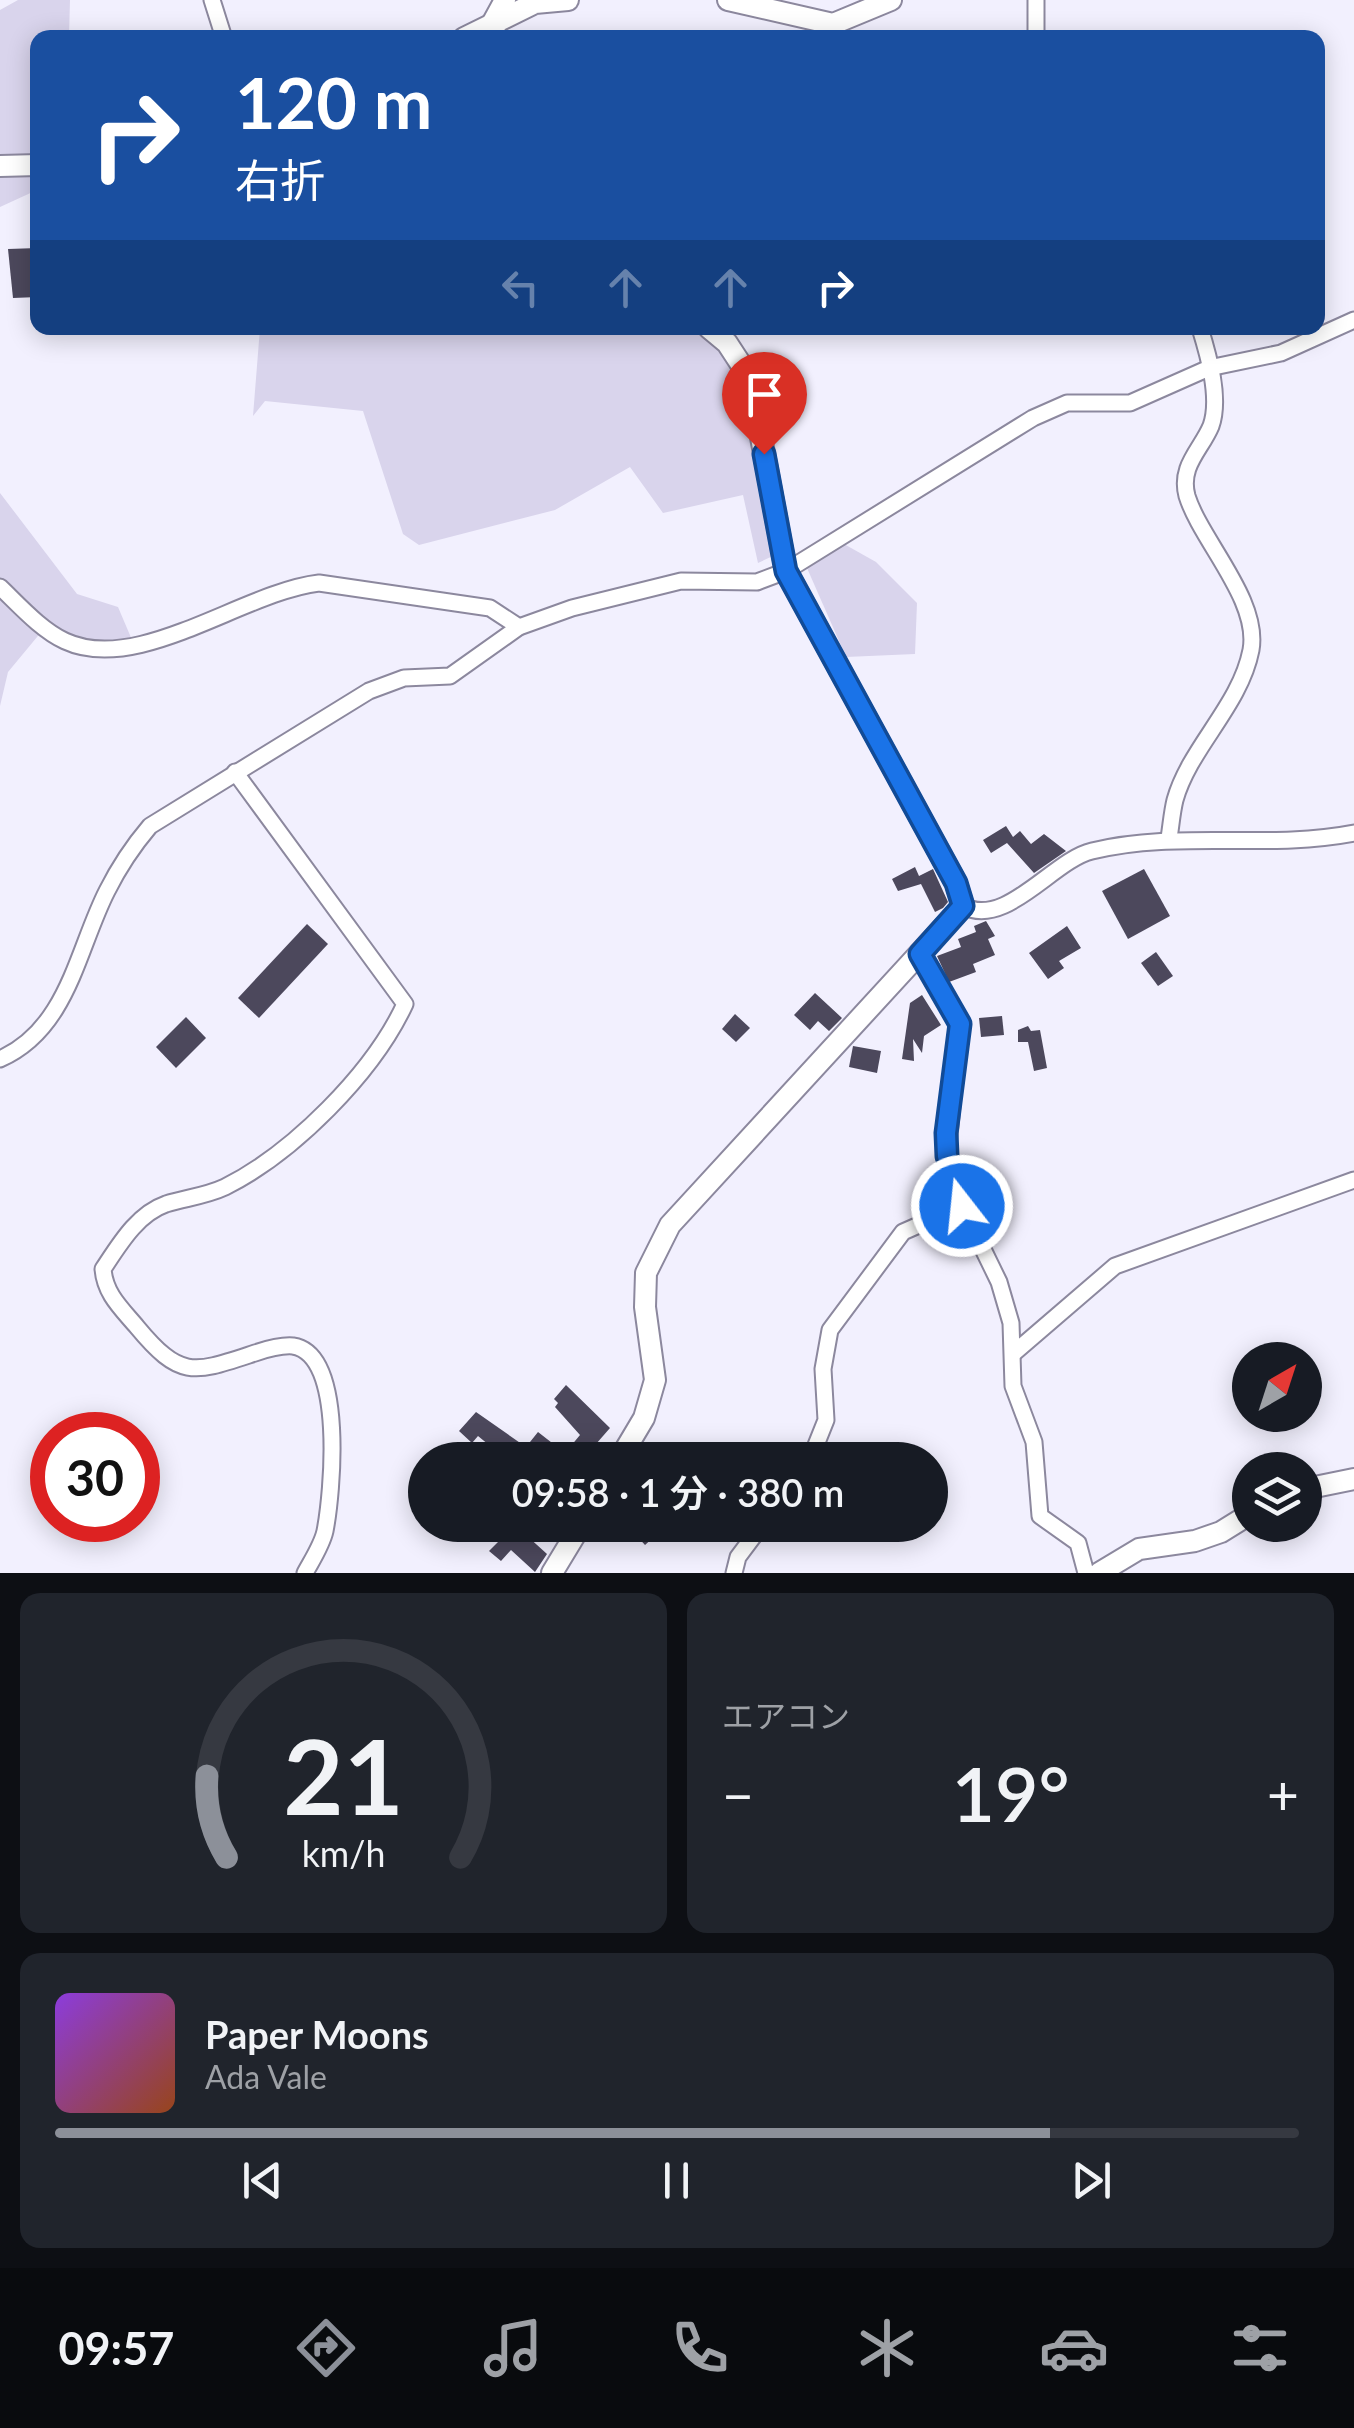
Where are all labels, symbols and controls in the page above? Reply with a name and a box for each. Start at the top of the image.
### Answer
text: 120 m [235,60,432,144]
icon: right [70,70,200,200]
text: 右折 [235,153,325,207]
icon: left [493,260,548,315]
icon: ahead [598,260,653,315]
icon: ahead [703,260,758,315]
icon: right [808,260,863,315]
pin [722,352,807,455]
icon: arrive [737,367,792,422]
position arrow [910,1154,1014,1258]
north arrow [1232,1342,1322,1432]
map controls [1232,1342,1322,1542]
speed limit sign: 30 [30,1412,160,1542]
button: layers [1232,1452,1322,1542]
text: 09:58 · 1 分 · 380 m [512,1469,844,1515]
text: エアコン [722,1696,850,1735]
text: 21 [283,1712,404,1837]
text: 19° [951,1748,1070,1838]
text: − [722,1761,754,1827]
text: + [1267,1761,1299,1827]
text: km/h [302,1832,385,1875]
text: Paper Moons [205,2011,429,2057]
text: Ada Vale [205,2057,327,2096]
icon: previous [235,2153,290,2208]
icon: pause [649,2153,704,2208]
icon: next [1064,2153,1119,2208]
icon: directions [291,2313,361,2383]
icon: music [478,2313,548,2383]
icon: phone [665,2313,735,2383]
icon: climate [852,2313,922,2383]
icon: car [1039,2313,1109,2383]
icon: filters [1225,2313,1295,2383]
text: 09:57 [58,2321,174,2375]

